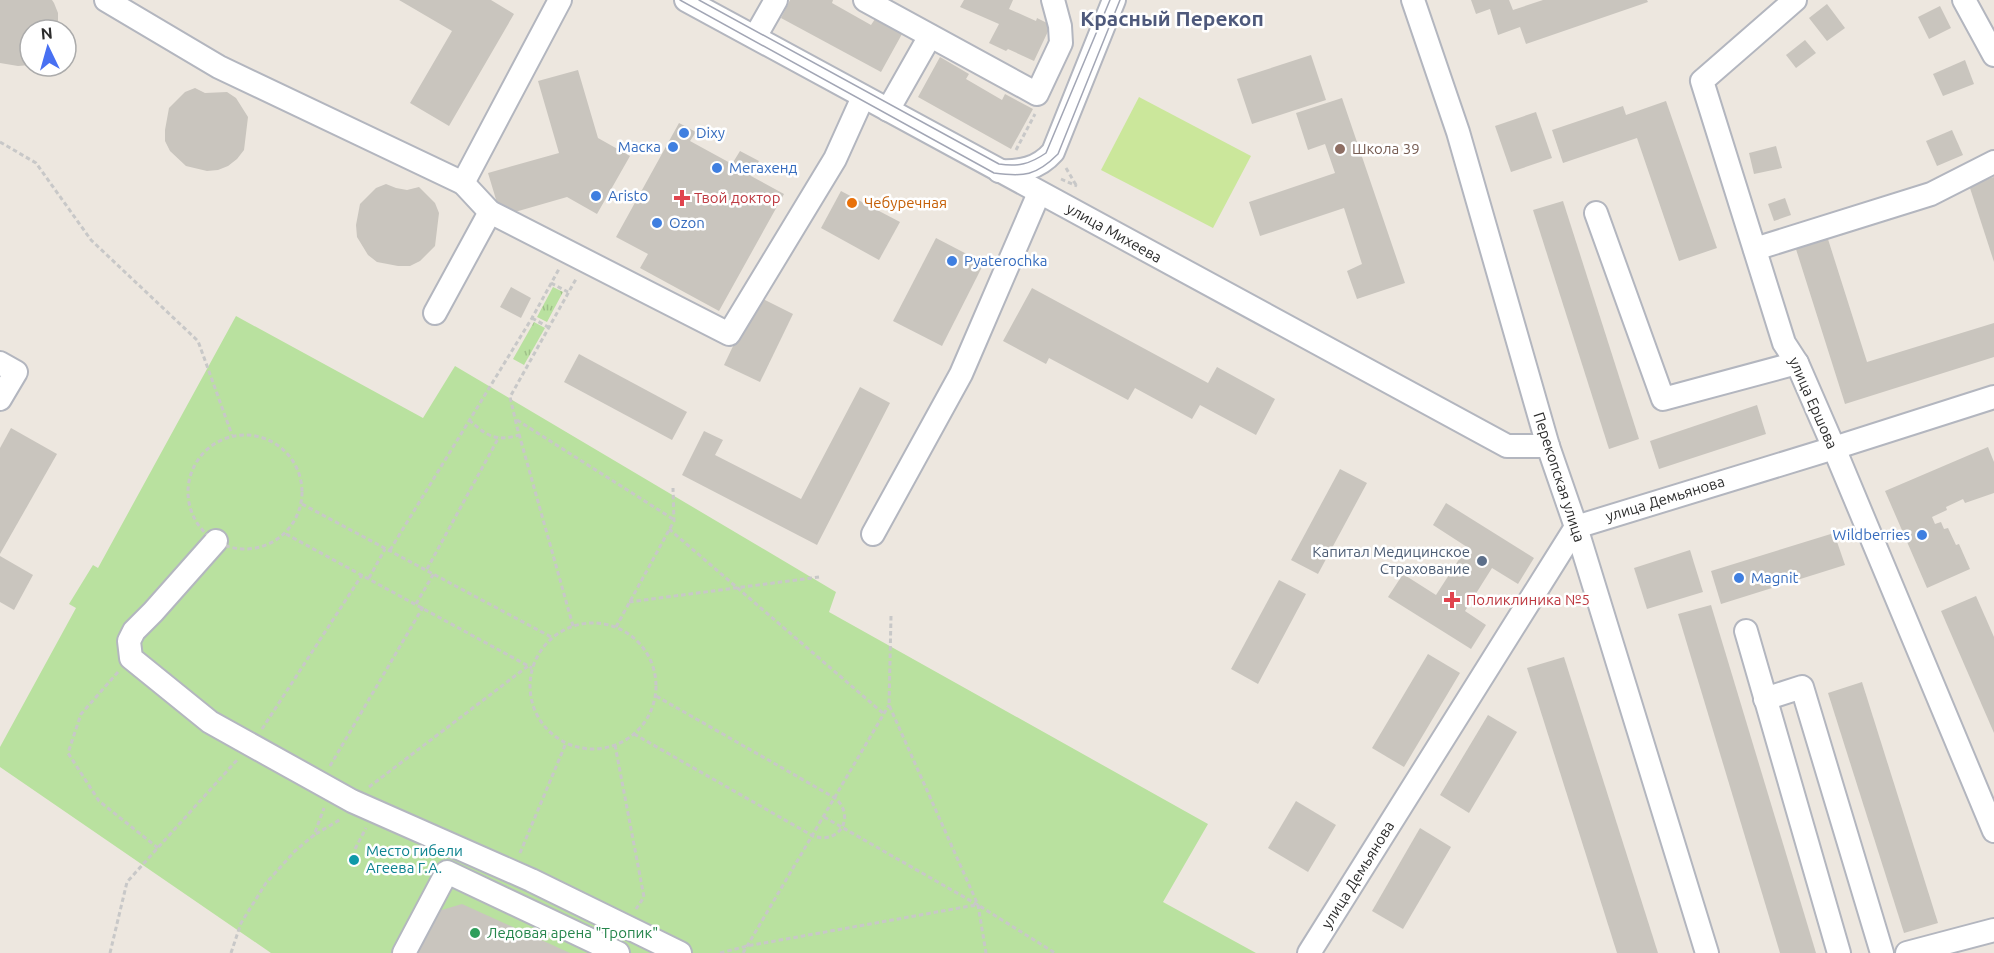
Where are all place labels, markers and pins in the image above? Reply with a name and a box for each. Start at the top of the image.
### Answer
place label: Dixy [696,124,725,141]
marker: Dixy [677,126,691,140]
place label: Маска [618,138,661,155]
marker: Маска [666,140,680,154]
place label: Школа 39 [1352,140,1420,157]
marker: Школа 39 [1333,142,1347,156]
place label: Мегахенд [729,159,798,176]
marker: Мегахенд [710,161,724,175]
place label: Aristo [608,187,648,204]
marker: Aristo [589,189,603,203]
place label: Твой доктор [694,189,780,206]
marker: Твой доктор [675,191,689,205]
place label: Чебуречная [864,194,947,211]
marker: Чебуречная [845,196,859,210]
place label: Ozon [669,214,705,231]
marker: Ozon [650,216,664,230]
place label: Pyaterochka [964,252,1047,269]
marker: Pyaterochka [945,254,959,268]
place label: Wildberries [1833,526,1910,543]
marker: Wildberries [1915,528,1929,542]
place label: Капитал Медицинское Страхование [1312,543,1470,577]
marker: Капитал Медицинское Страхование [1475,554,1489,568]
place label: Magnit [1751,569,1799,586]
marker: Magnit [1732,571,1746,585]
marker: Поликлиника №5 [1443,591,1461,609]
place label: Поликлиника №5 [1466,591,1590,608]
place label: Место гибели Агеева Г.А. [366,842,463,876]
marker: Место гибели Агеева Г.А. [347,853,361,867]
place label: Ледовая арена "Тропик" [487,924,658,941]
marker: Ледовая арена "Тропик" [468,926,482,940]

